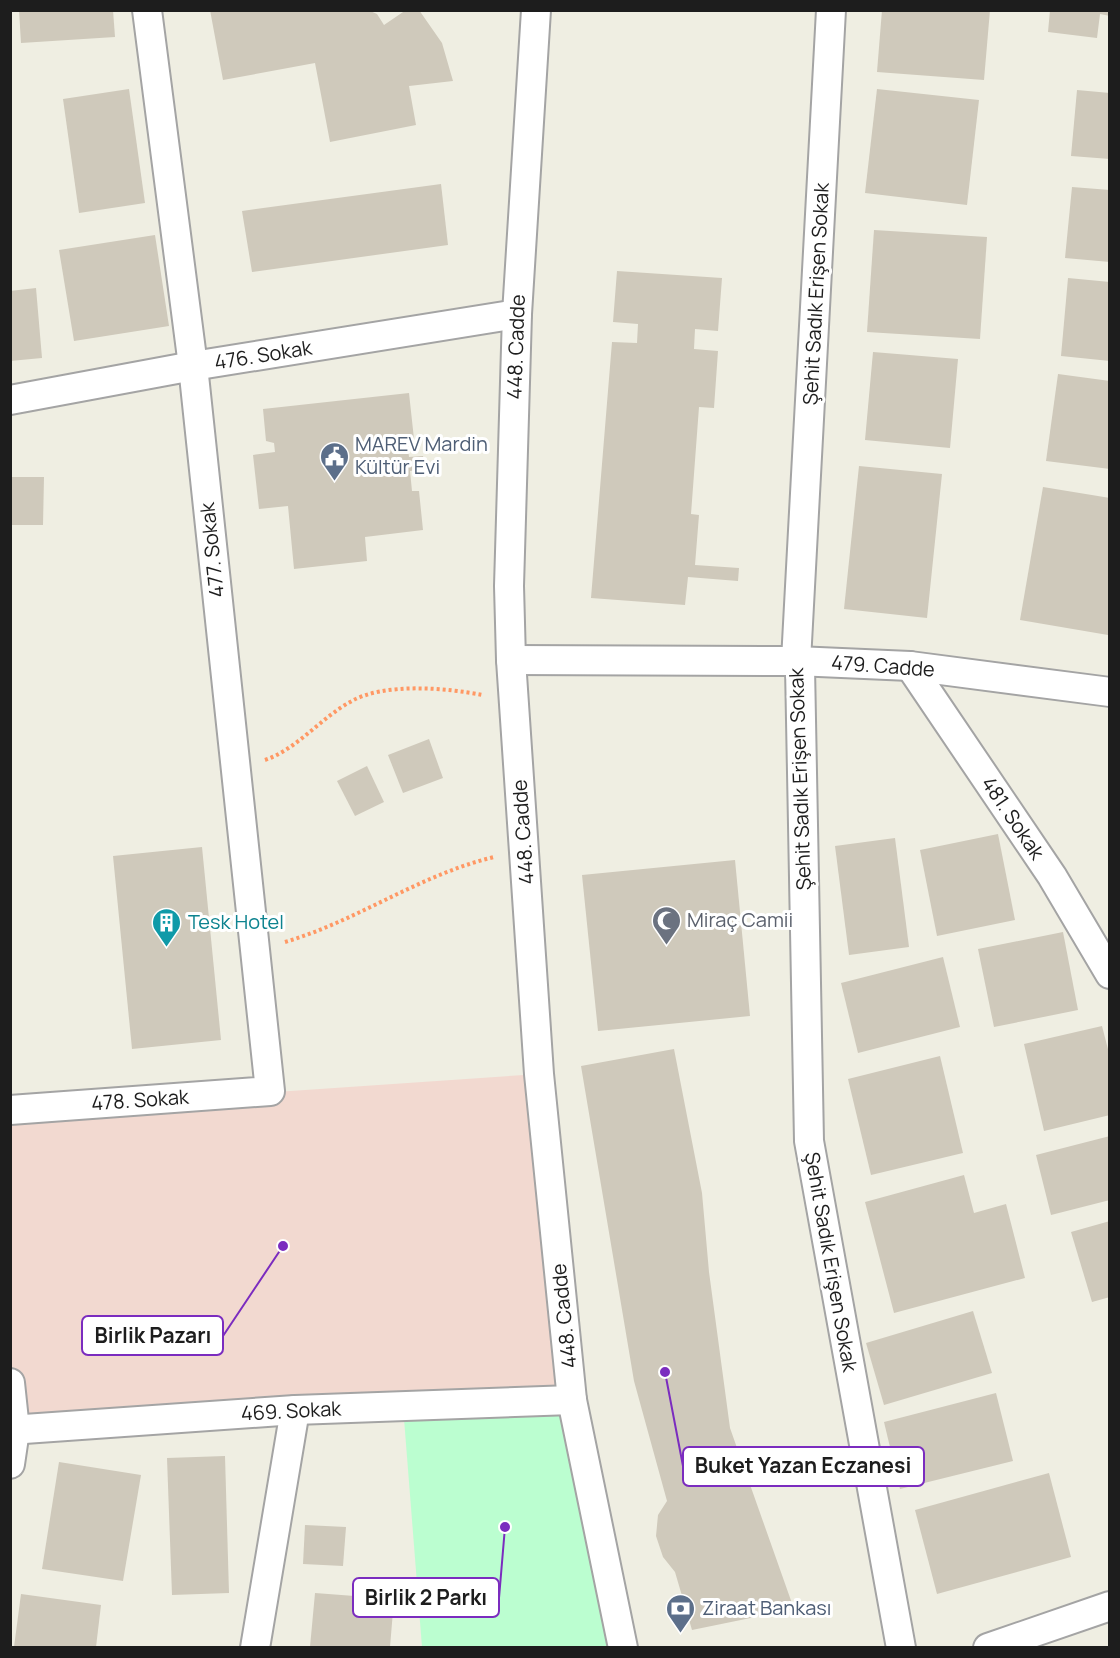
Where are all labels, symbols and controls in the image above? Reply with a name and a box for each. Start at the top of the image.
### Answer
street label: Şehit Sadık Erişen Sokak [796,181,835,406]
street label: 448. Cadde [500,294,531,400]
street label: 476. Sokak [212,333,315,376]
place label: MAREV Mardin Kültür Evi [355,430,488,480]
public building icon: MAREV Mardin Kültür Evi [318,440,350,482]
street label: 477. Sokak [193,500,230,599]
street label: 479. Cadde [830,648,936,683]
street label: Şehit Sadık Erişen Sokak [782,666,817,891]
street label: 481. Sokak [976,771,1052,865]
street label: 448. Cadde [505,779,540,885]
mosque icon: Miraç Camii [650,904,682,946]
building icon: Tesk Hotel [151,906,183,948]
place label: Miraç Camii [687,906,793,933]
place label: Tesk Hotel [188,908,284,935]
street label: 478. Sokak [90,1083,191,1116]
street label: Şehit Sadık Erişen Sokak [799,1150,864,1375]
street label: 448. Cadde [545,1262,582,1370]
callout: Birlik Pazarı [82,1316,223,1355]
text: Birlik Pazarı [95,1321,211,1349]
street label: 469. Sokak [240,1394,343,1427]
callout: Buket Yazan Eczanesi [683,1447,924,1486]
text: Buket Yazan Eczanesi [695,1451,911,1479]
callout: Birlik 2 Parkı [353,1578,499,1617]
text: Birlik 2 Parkı [365,1583,487,1611]
bank icon: Ziraat Bankası [665,1592,697,1634]
place label: Ziraat Bankası [702,1594,831,1621]

